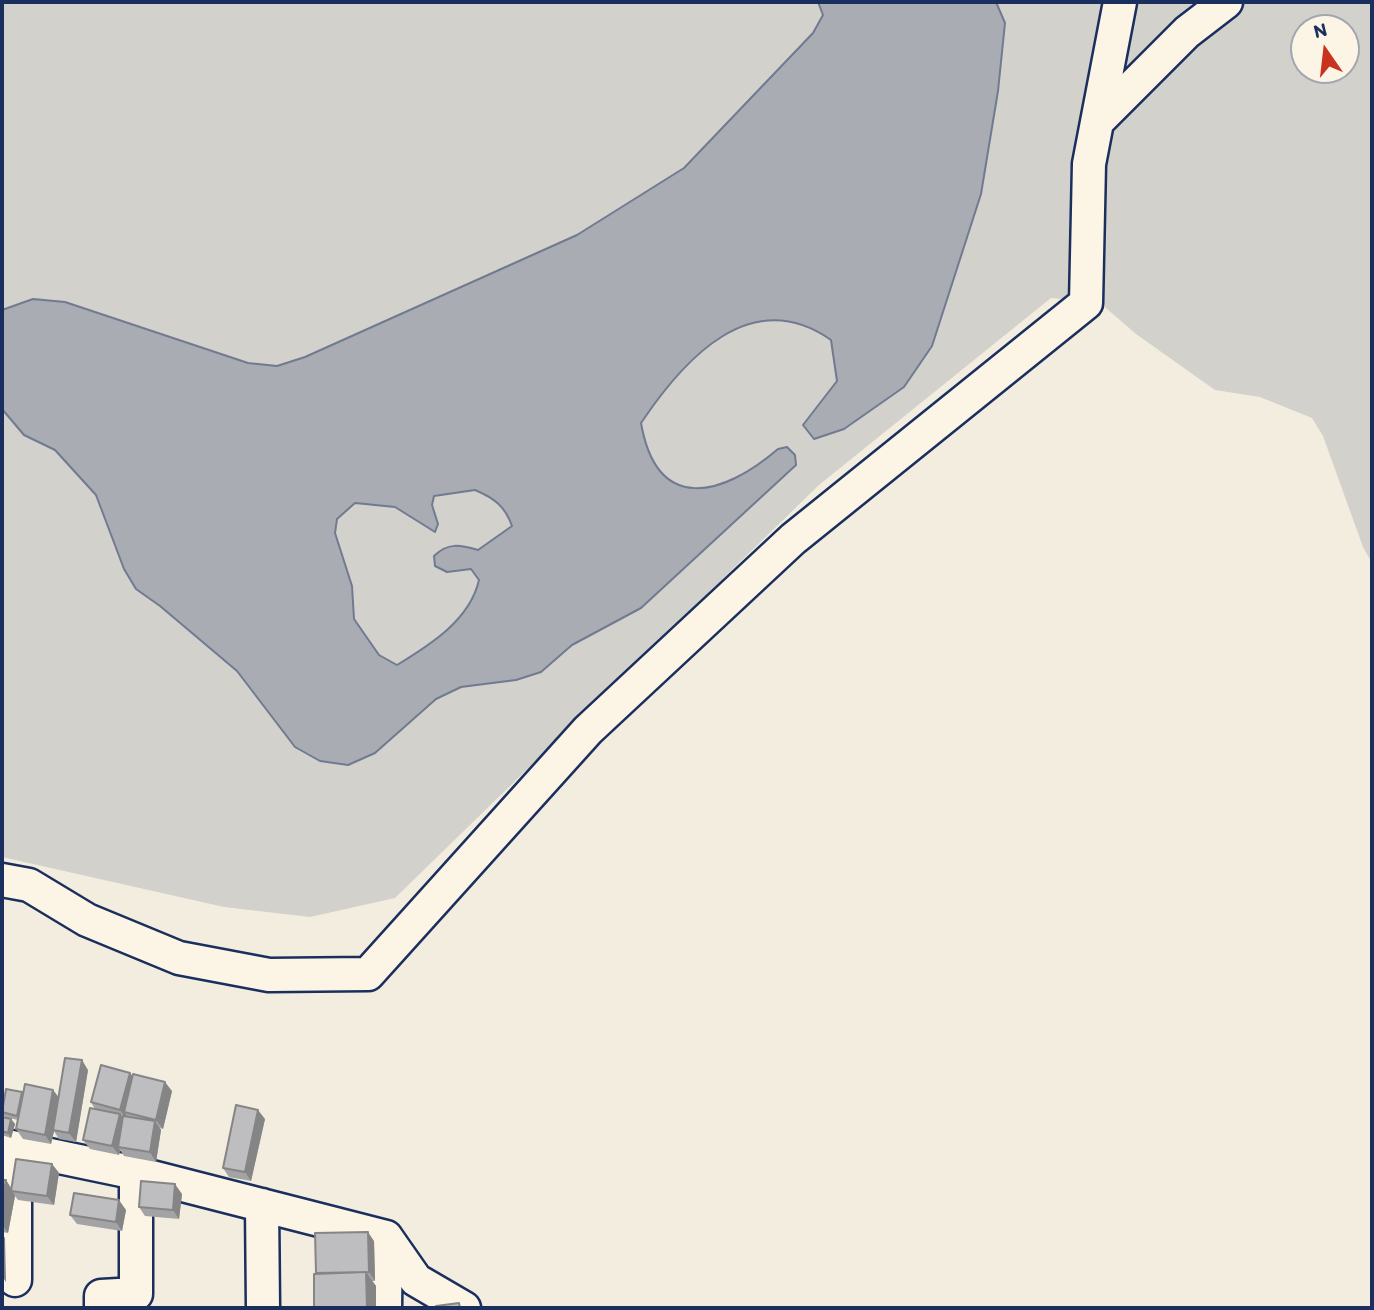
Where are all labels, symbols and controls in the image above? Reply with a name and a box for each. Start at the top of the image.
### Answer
north arrow [1290,14,1360,84]
text: N [1311,17,1329,43]

